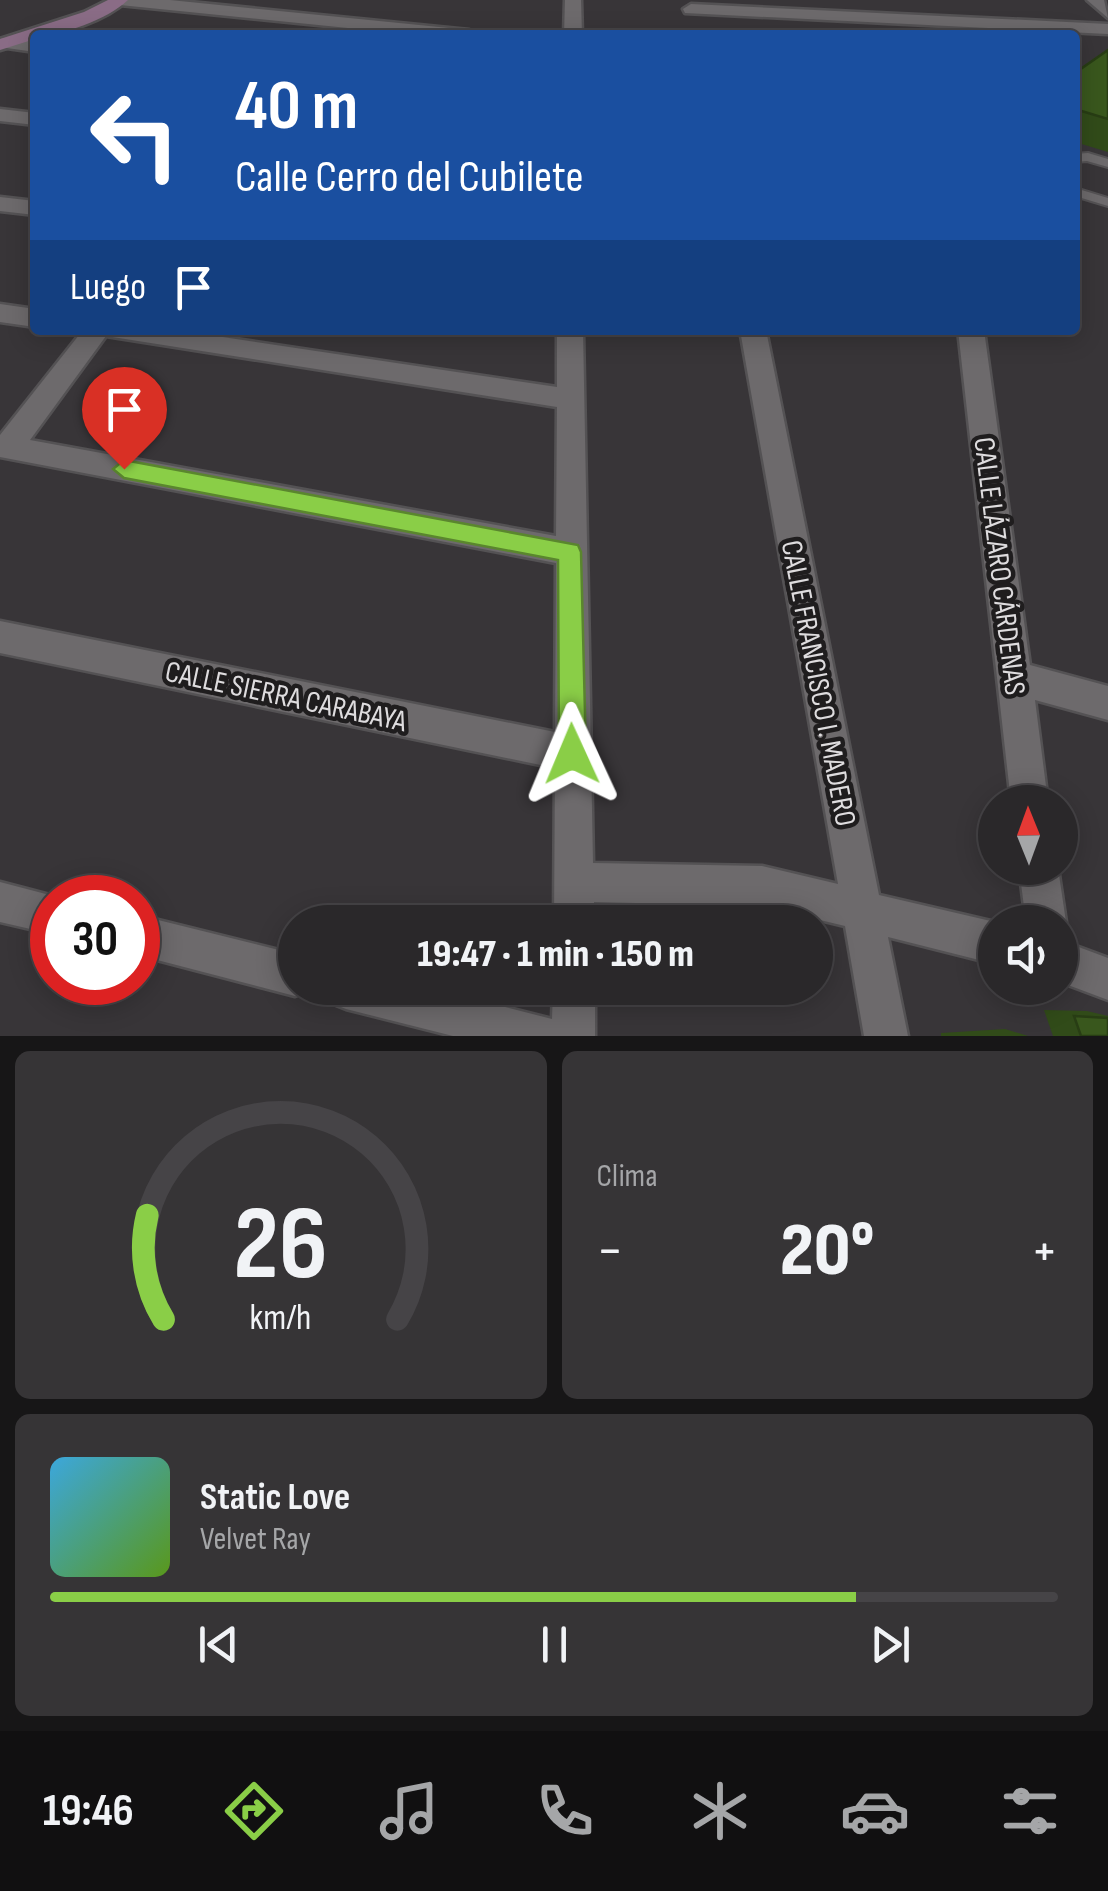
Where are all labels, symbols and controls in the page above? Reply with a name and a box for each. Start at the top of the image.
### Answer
text: 40 m [235,65,358,149]
icon: left [70,70,200,200]
text: Calle Cerro del Cubilete [235,150,583,205]
icon: arrive [166,260,221,315]
text: Luego [70,265,146,310]
pin [82,367,167,470]
icon: arrive [97,382,152,437]
street label: CALLE LÁZARO CÁRDENAS [965,435,1033,697]
street label: CALLE FRANCISCO I. MADERO [773,537,863,829]
street label: CALLE SIERRA CARABAYA [162,654,410,740]
position arrow [520,702,624,806]
north arrow [978,785,1078,885]
map controls [978,785,1078,1005]
speed limit sign: 30 [30,875,160,1005]
button: sound [978,905,1078,1005]
text: 19:47 · 1 min · 150 m [417,932,694,977]
text: Clima [597,1157,657,1196]
text: 26 [233,1183,328,1308]
text: 20° [780,1206,874,1297]
text: − [597,1218,623,1285]
text: + [1031,1218,1058,1285]
text: km/h [250,1297,312,1340]
text: Static Love [200,1475,350,1520]
text: Velvet Ray [200,1520,311,1559]
icon: previous [191,1617,246,1672]
icon: pause [527,1617,582,1672]
icon: next [863,1617,918,1672]
icon: directions [219,1776,289,1846]
icon: music [374,1776,444,1846]
icon: phone [530,1776,600,1846]
icon: climate [685,1776,755,1846]
icon: car [840,1776,910,1846]
icon: filters [995,1776,1065,1846]
text: 19:46 [43,1784,134,1839]

